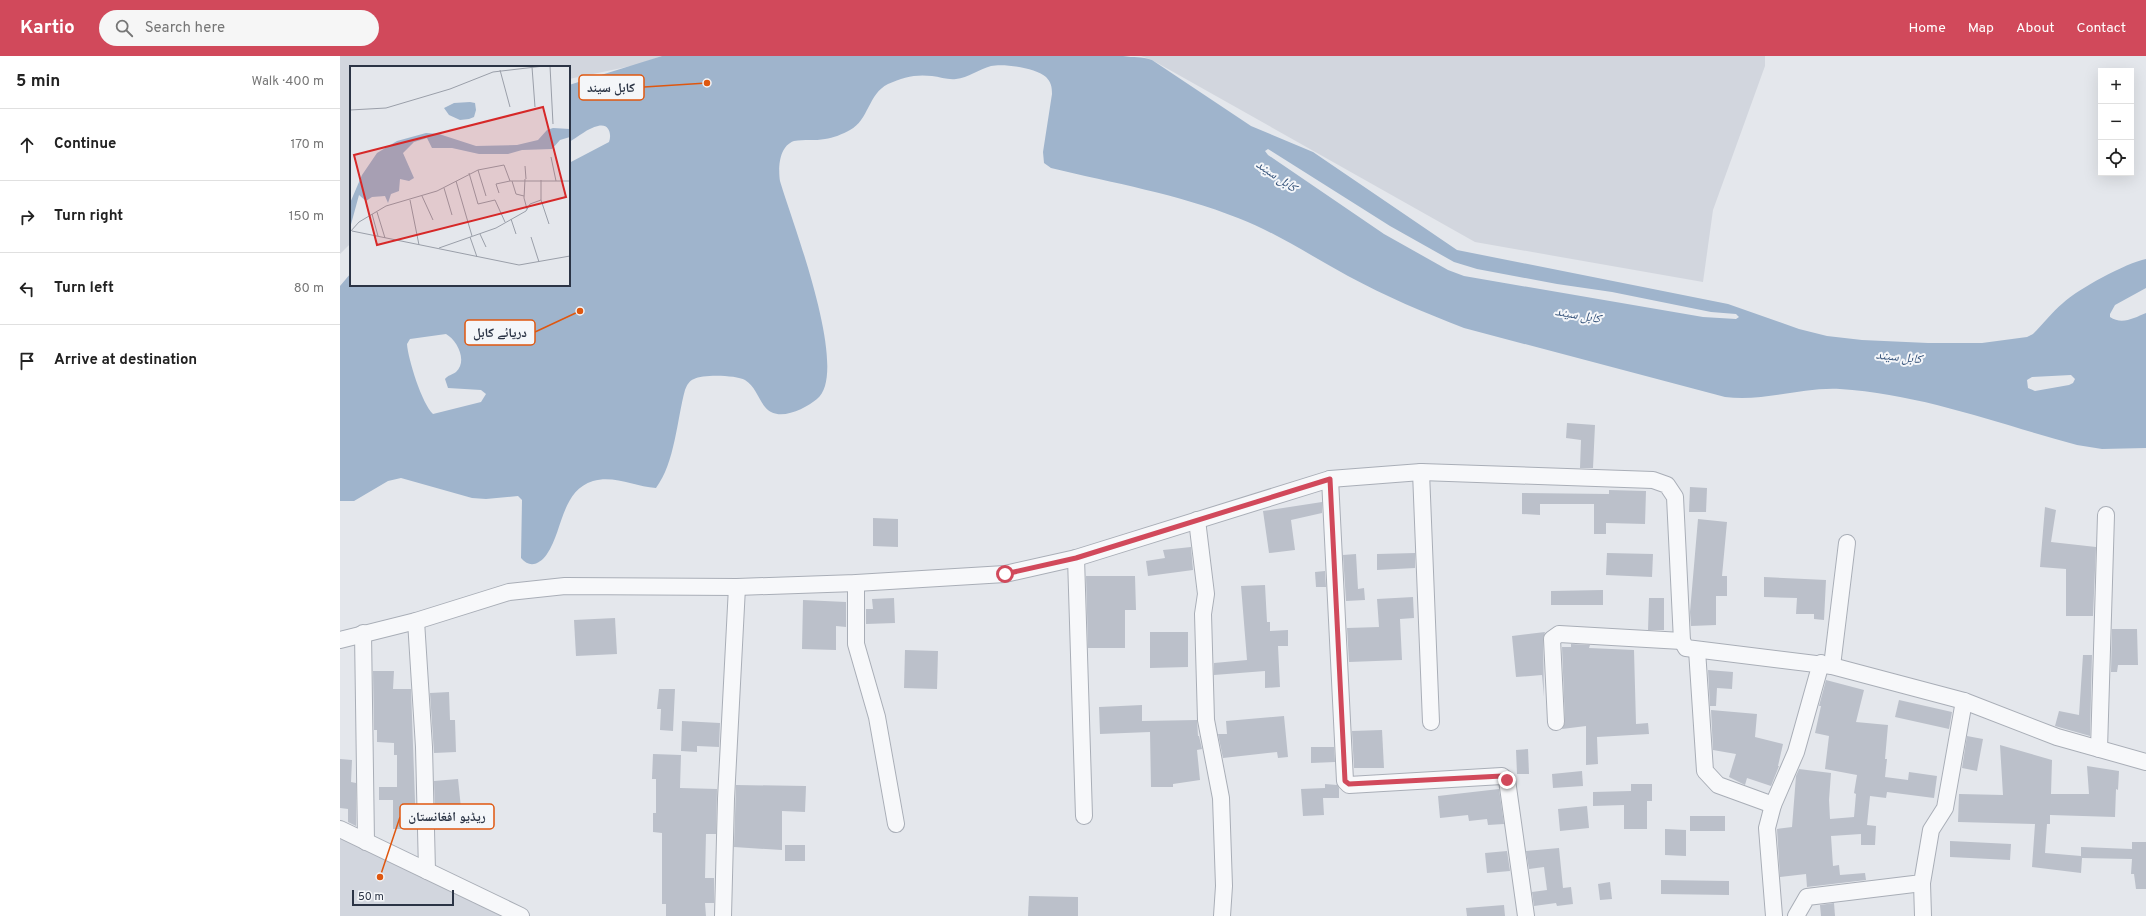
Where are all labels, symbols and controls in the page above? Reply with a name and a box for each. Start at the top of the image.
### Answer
search box [99,10,379,46]
text: Kartio [20,16,75,40]
icon: search [113,17,135,39]
text: Search here [145,19,225,38]
text: Home [1909,20,1946,37]
text: Map [1968,20,1994,37]
text: About [2016,20,2055,37]
text: Contact [2077,20,2126,37]
inset map [350,66,570,286]
map controls [2098,68,2134,176]
button: + [2098,68,2134,104]
text: 5 min [16,71,60,93]
text: Walk · 400 m [251,74,324,90]
callout: کابل سيند [579,75,644,100]
text: کابل سيند [587,81,635,97]
button: − [2098,104,2134,140]
icon: ahead [16,134,38,156]
text: Continue [54,135,116,154]
text: 170 m [290,137,324,153]
button: locate [2098,140,2134,176]
water label: کابل سيند [1252,157,1301,198]
icon: right [16,206,38,228]
text: Turn right [54,207,123,226]
text: 150 m [289,209,324,225]
icon: left [16,278,38,300]
text: Turn left [54,279,114,298]
text: 80 m [294,281,324,297]
water label: کابل سيند [1554,304,1604,328]
callout: دریائے کابل [465,320,535,345]
text: دریائے کابل [473,326,527,342]
water label: کابل سيند [1875,348,1925,369]
icon: arrive [16,350,38,372]
text: Arrive at destination [54,351,197,370]
route start [996,565,1014,583]
route end [1498,771,1516,789]
callout: ریڈیو افغانستان [400,804,494,829]
text: ریڈیو افغانستان [408,810,486,826]
scale bar [352,888,454,907]
text: 50 m [358,890,384,904]

